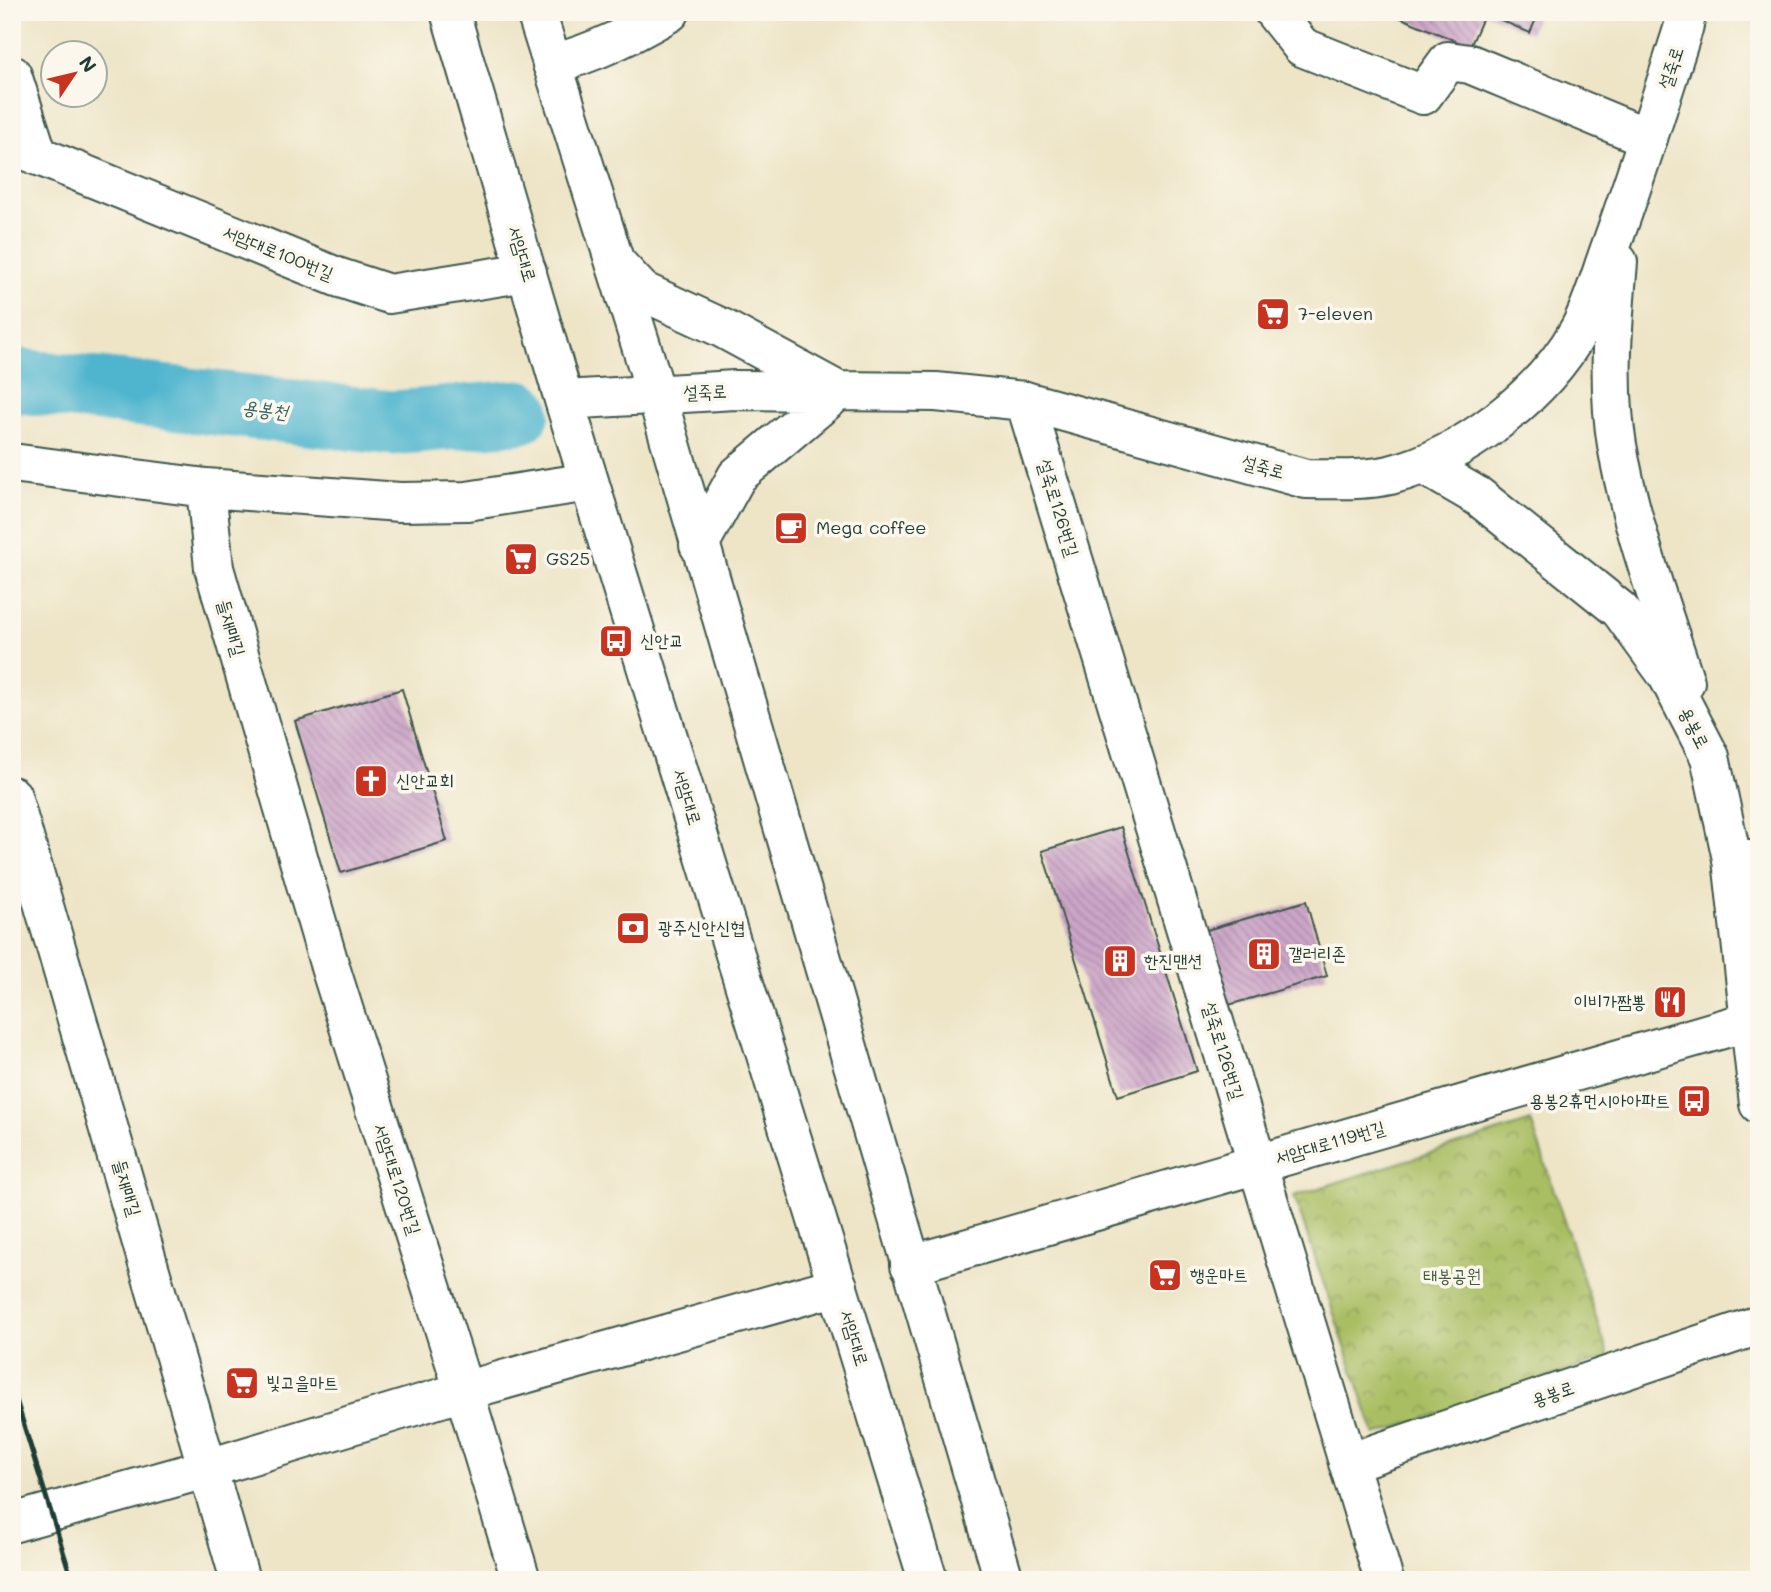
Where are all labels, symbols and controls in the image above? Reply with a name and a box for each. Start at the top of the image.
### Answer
north arrow [38,38,108,108]
street label: 설죽로 [1652,43,1688,92]
text: N [74,51,103,77]
street label: 서암대로100번길 [220,219,338,285]
street label: 서암대로 [503,222,543,285]
supermarket icon: 7-eleven [1254,295,1292,333]
place label: 7-eleven [1298,301,1373,325]
street label: 설죽로 [683,378,727,404]
water label: 용봉천 [241,393,291,424]
street label: 설죽로 [1239,449,1287,483]
street label: 설죽로126번길 [1033,456,1085,560]
cafe icon: Mega coffee [772,509,810,547]
place label: Mega coffee [816,515,926,539]
supermarket icon: GS25 [502,540,540,578]
place label: GS25 [546,546,590,570]
street label: 들재매길 [212,597,252,659]
bus stop icon: 신안교 [597,622,635,660]
place label: 신안교 [640,628,683,652]
street label: 용봉로 [1674,703,1715,752]
church icon: 신안교회 [352,762,390,800]
street label: 서암대로 [668,765,708,828]
place label: 신안교회 [396,768,454,792]
bank icon: 광주신안신협 [614,909,652,947]
place label: 광주신안신협 [658,915,745,939]
building icon: 갤러리존 [1245,935,1283,973]
place label: 갤러리존 [1288,941,1346,965]
building icon: 한진맨션 [1101,942,1139,980]
place label: 한진맨션 [1144,948,1202,972]
restaurant icon: 이비가짬뽕 [1651,983,1689,1021]
place label: 이비가짬뽕 [1574,989,1646,1013]
street label: 설죽로126번길 [1198,999,1250,1103]
bus stop icon: 용봉2휴먼시아아파트 [1675,1082,1713,1120]
place label: 용봉2휴먼시아아파트 [1530,1088,1670,1112]
street label: 서암대로119번길 [1272,1115,1388,1169]
street label: 서암대로120번길 [369,1120,427,1238]
street label: 들재매길 [108,1157,148,1219]
supermarket icon: 행운마트 [1146,1256,1184,1294]
place label: 행운마트 [1190,1262,1248,1286]
park label: 태봉공원 [1423,1263,1481,1287]
street label: 서암대로 [835,1306,875,1369]
supermarket icon: 빛고을마트 [223,1364,261,1402]
place label: 빛고을마트 [266,1370,338,1394]
street label: 용봉로 [1528,1375,1577,1411]

